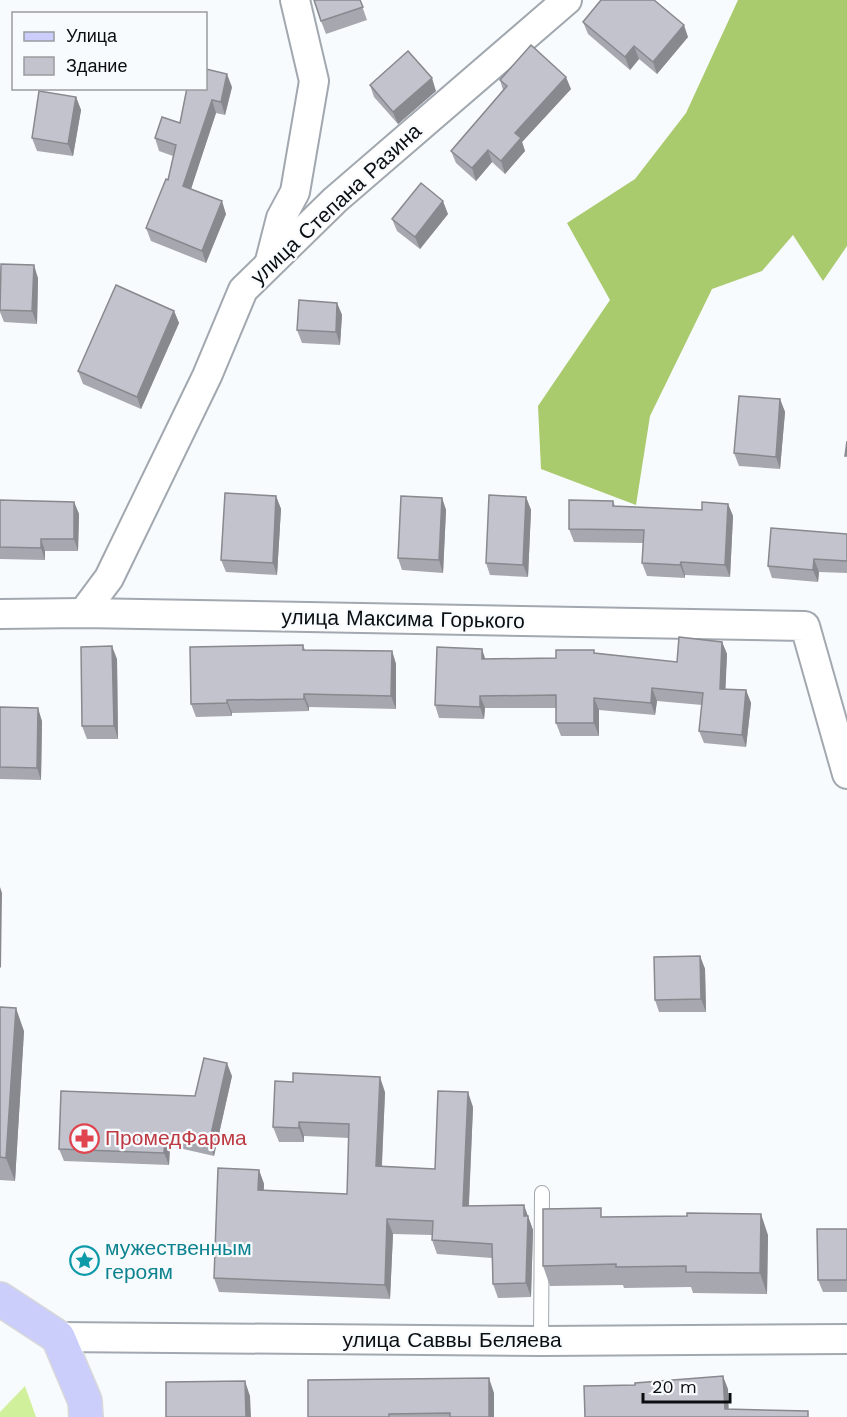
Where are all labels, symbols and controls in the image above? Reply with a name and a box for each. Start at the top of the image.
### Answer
legend [12,12,207,90]
text: Улица [66,25,118,46]
text: Здание [66,55,127,76]
street label: улица Степана Разина [245,118,426,289]
street label: улица Максима Горького [281,604,525,633]
pharmacy icon: ПромедФарма [68,1122,100,1154]
place label: ПромедФарма [105,1125,247,1150]
place label: мужественным героям [105,1235,252,1284]
place icon: мужественным героям [68,1244,100,1276]
street label: улица Саввы Беляева [342,1327,562,1352]
scale bar [643,1366,730,1404]
text: 20 m [652,1376,697,1397]

